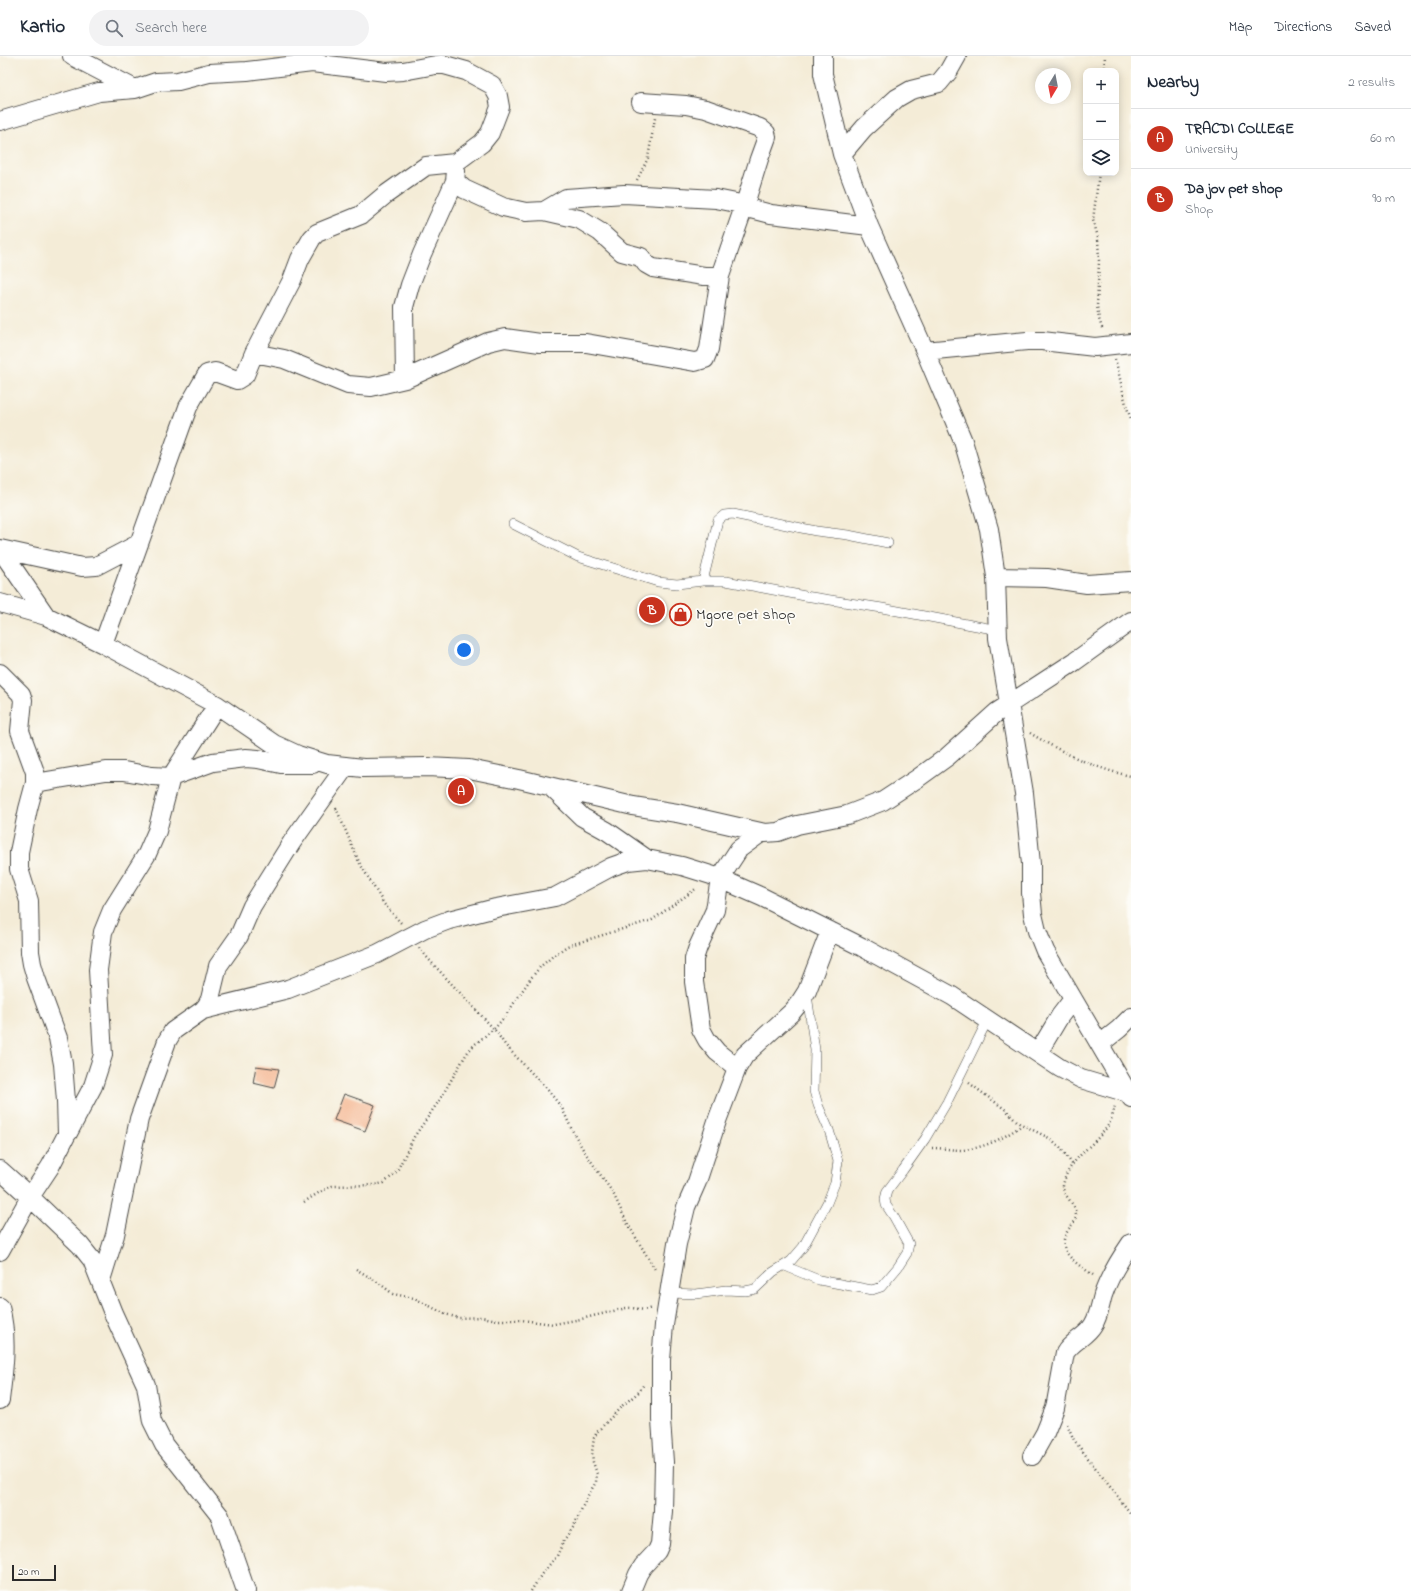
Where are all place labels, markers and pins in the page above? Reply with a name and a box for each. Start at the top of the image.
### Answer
pin: B [639,595,665,625]
shop icon: Mgore pet shop [667,602,693,628]
place label: Mgore pet shop [696,603,796,627]
pin: A [448,776,474,806]

